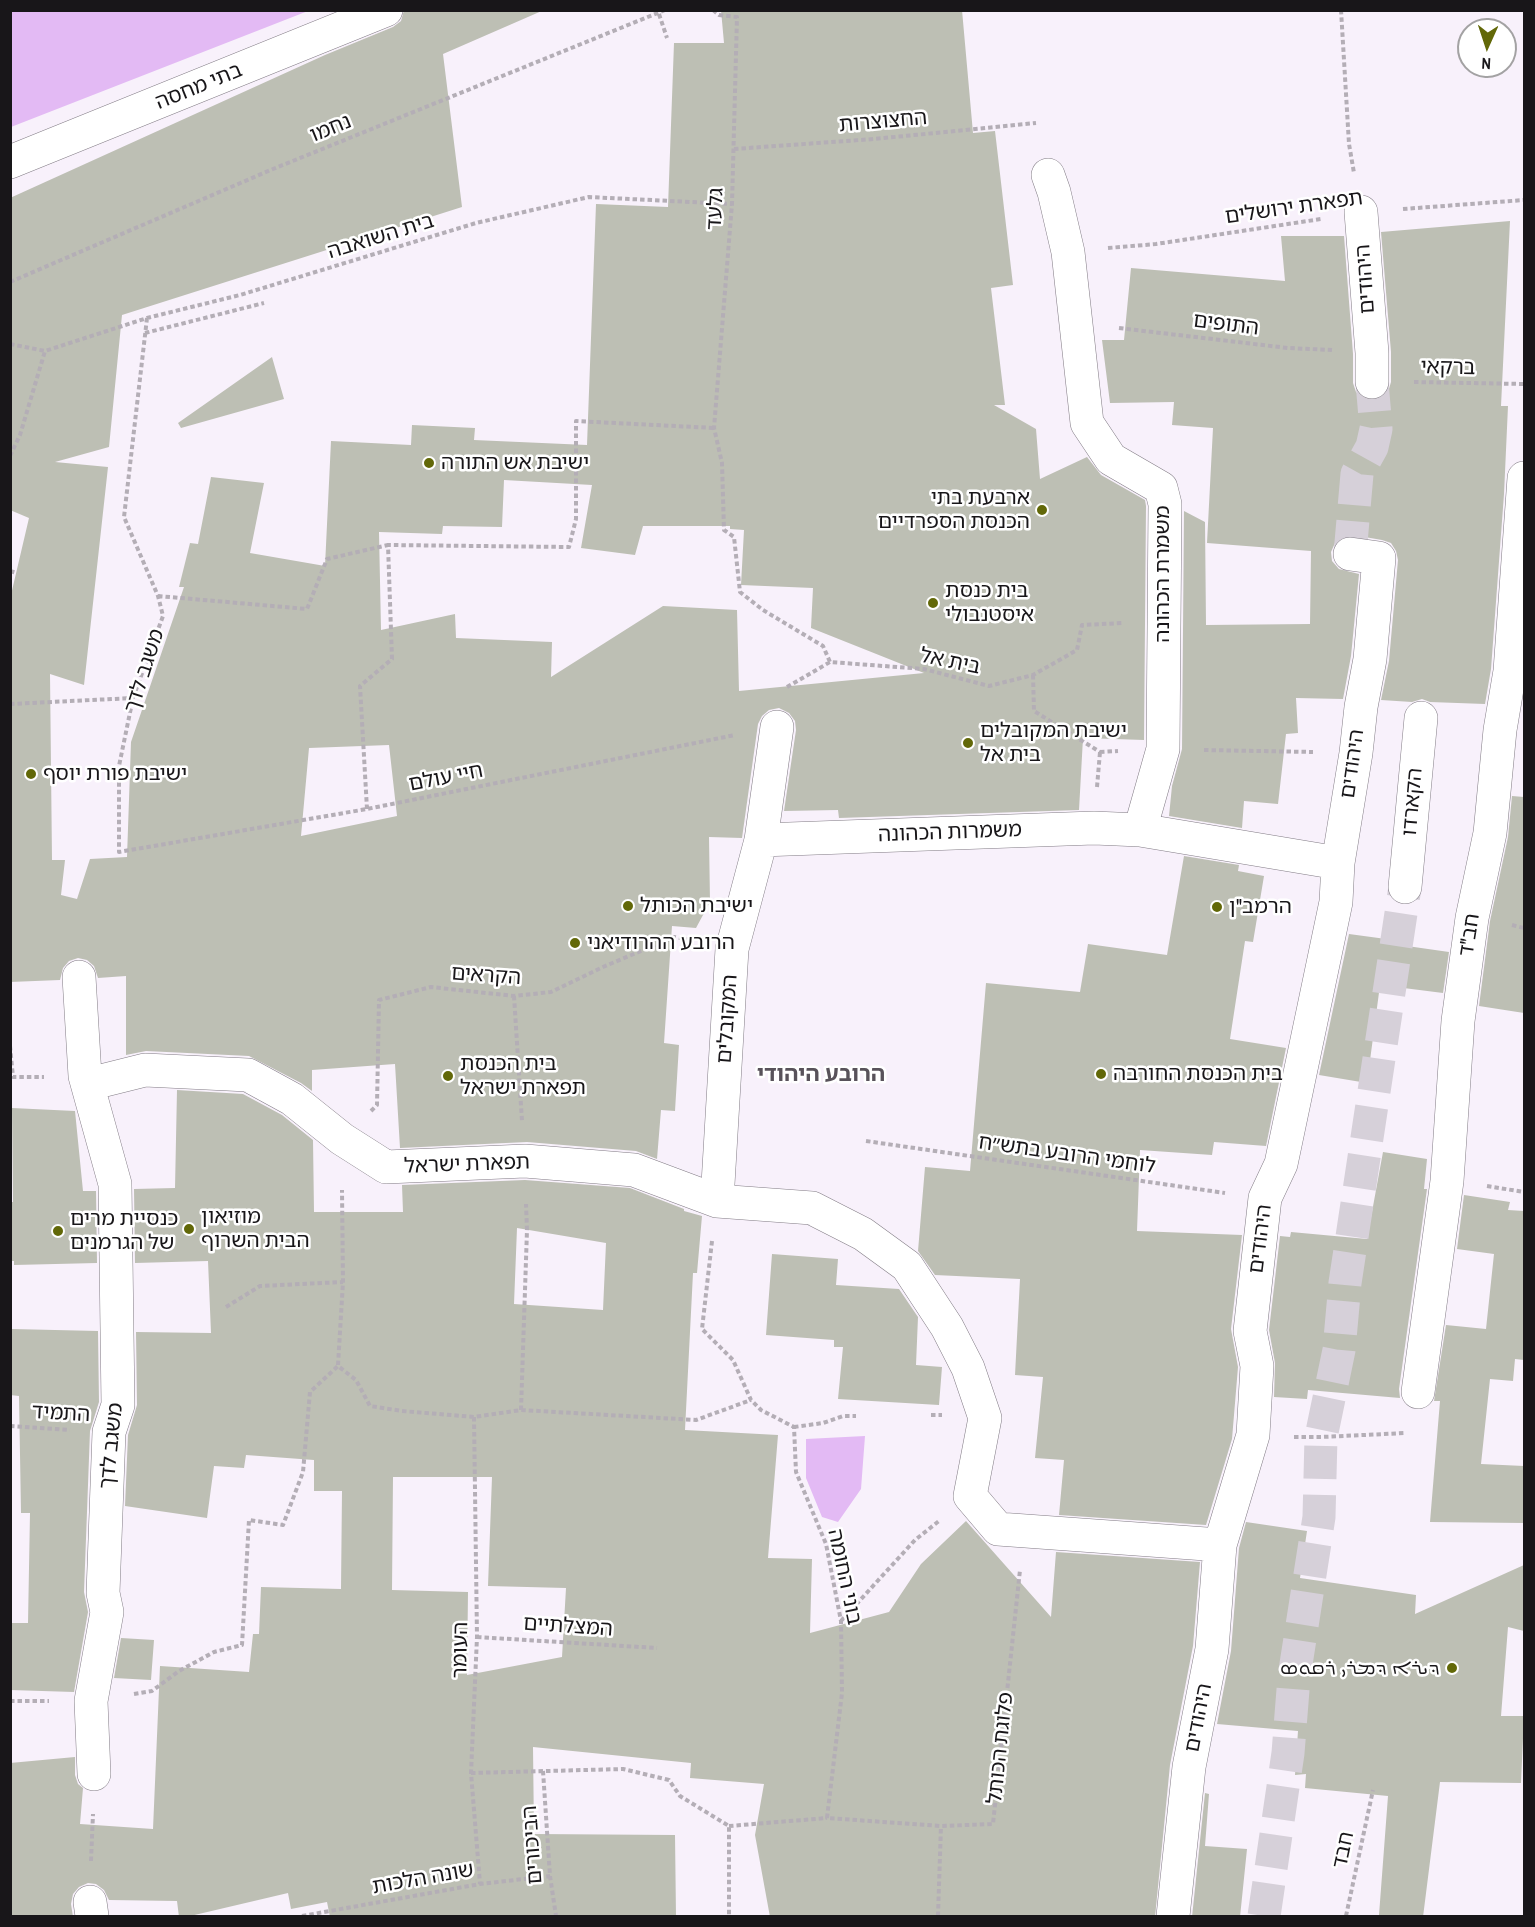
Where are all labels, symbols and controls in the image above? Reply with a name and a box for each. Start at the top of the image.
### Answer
north arrow [1457,18,1517,78]
text: N [1481,53,1491,75]
street label: בתי מחסה [152,58,246,116]
street label: החצוצרות [838,106,928,138]
street label: נחמו [307,109,355,149]
street label: תפארת ירושלים [1224,186,1364,230]
street label: גלעד [702,187,730,231]
street label: בית השואבה [325,209,437,265]
street label: היהודים [1351,243,1381,315]
street label: התופים [1192,308,1260,342]
street label: ברקאי [1420,355,1476,381]
place label: ישיבת אש התורה [441,450,589,476]
marker: ישיבת אש התורה [422,456,436,470]
place label: ארבעת בתי הכנסת הספרדיים [878,485,1030,535]
marker: ארבעת בתי הכנסת הספרדיים [1035,503,1049,517]
street label: משמרת הכהונה [1150,505,1176,643]
place label: בית כנסת איסטנבולי [945,578,1034,628]
marker: בית כנסת איסטנבולי [926,596,940,610]
street label: משגב לדך [120,626,170,716]
street label: בית אל [918,643,982,681]
place label: ישיבת המקובלים בית אל [980,718,1127,768]
street label: היהודים [1336,728,1370,800]
marker: ישיבת המקובלים בית אל [961,736,975,750]
street label: חיי עולם [407,758,485,798]
place label: ישיבת פורת יוסף [43,761,187,787]
marker: ישיבת פורת יוסף [24,767,38,781]
street label: הקארדו [1397,767,1429,837]
street label: משמרות הכהונה [878,818,1022,848]
place label: ישיבת הכותל [640,893,753,919]
place label: הרמב"ן [1229,894,1292,920]
marker: ישיבת הכותל [621,899,635,913]
marker: הרמב"ן [1210,900,1224,914]
street label: חב"ד [1454,912,1486,958]
place label: הרובע ההרודיאני [587,930,735,956]
marker: הרובע ההרודיאני [568,936,582,950]
street label: הקראים [450,961,522,991]
street label: המקובלים [712,974,744,1064]
place label: בית הכנסת תפארת ישראל [460,1051,586,1101]
place label: בית הכנסת החורבה [1113,1061,1283,1087]
district label: הרובע היהודי [757,1062,885,1088]
marker: בית הכנסת החורבה [1094,1067,1108,1081]
marker: בית הכנסת תפארת ישראל [441,1069,455,1083]
street label: לוחמי הרובע בתש״ח [977,1130,1157,1180]
street label: תפארת ישראל [404,1150,530,1180]
street label: היהודים [1244,1203,1278,1275]
place label: מוזיאון הבית השרוף [201,1204,310,1254]
place label: כנסיית מרים של הגרמנים [70,1206,178,1256]
marker: מוזיאון הבית השרוף [182,1222,196,1236]
marker: כנסיית מרים של הגרמנים [51,1224,65,1238]
street label: התמיד [31,1400,91,1428]
street label: משגב לדך [95,1402,129,1490]
street label: בוני החומה [822,1527,866,1627]
street label: המצלתיים [522,1611,614,1643]
street label: העומר [448,1621,474,1679]
place label: ܕܝܪܐ ܕܡܪܝ ܪܩܘܣ [1280,1655,1440,1681]
marker: ܕܝܪܐ ܕܡܪܝ ܪܩܘܣ [1445,1661,1459,1675]
street label: היהודים [1180,1681,1218,1755]
street label: פלוגת הכותל [983,1691,1019,1805]
street label: הביכורים [518,1805,548,1885]
street label: חבד [1328,1829,1360,1871]
street label: שונה הלכות [370,1858,476,1900]

